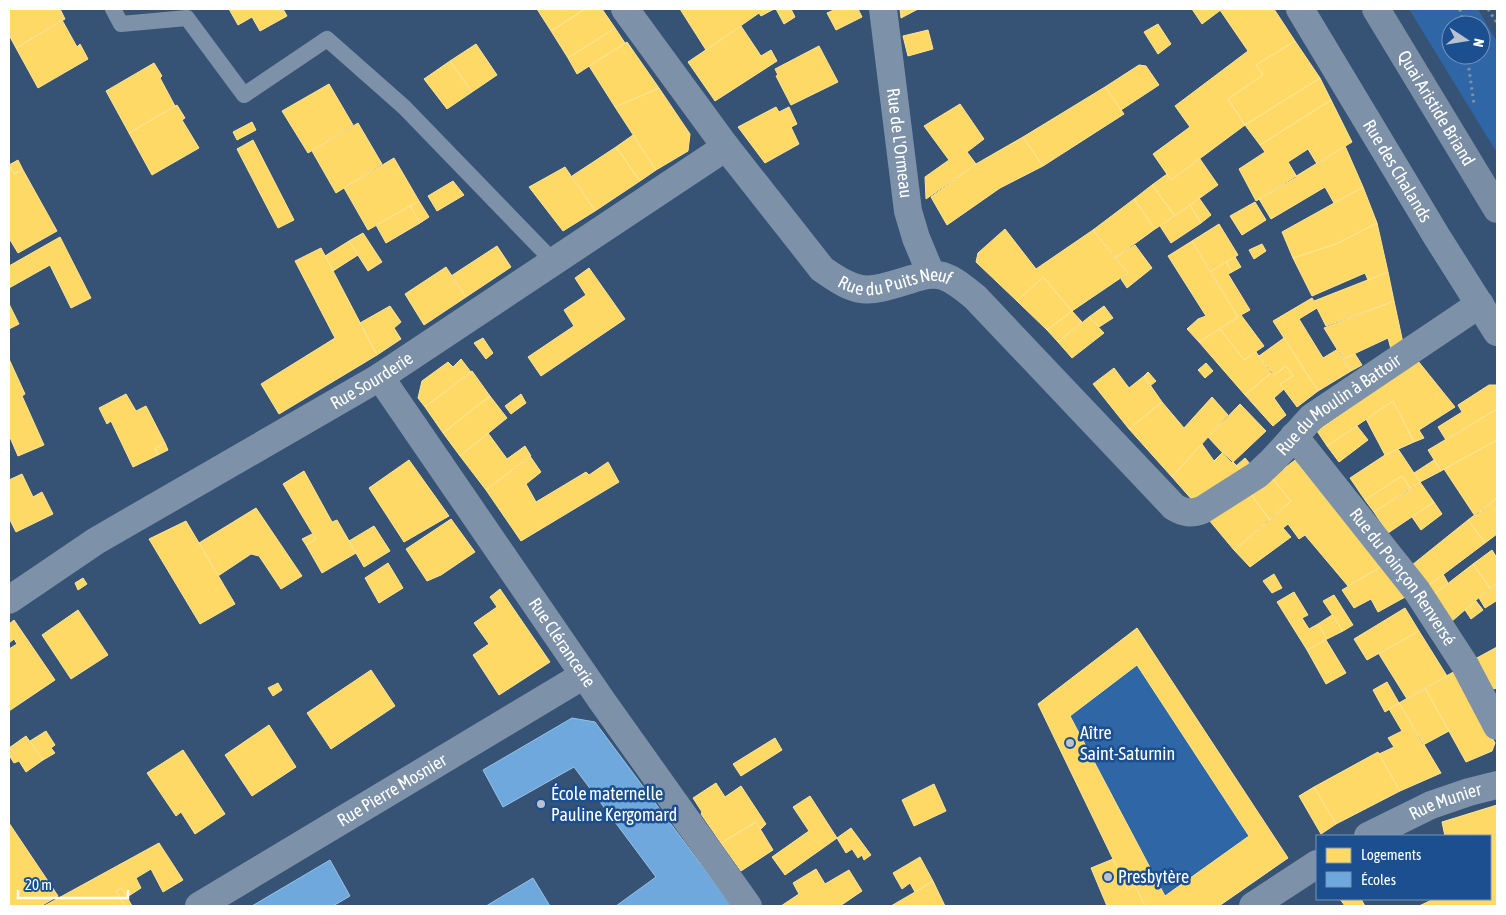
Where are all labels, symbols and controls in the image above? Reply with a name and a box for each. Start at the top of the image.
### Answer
north arrow [1441,15,1491,65]
text: N [1470,37,1487,48]
street label: Quai Aristide Briand [1394,47,1479,169]
street label: Rue de L'Ormeau [883,87,917,199]
street label: Rue des Chalands [1359,116,1437,226]
street label: Rue du Puits Neuf [835,264,956,300]
street label: Rue Sourderie [326,347,417,413]
street label: Rue du Moulin à Battoir [1271,349,1405,459]
street label: Rue du Poinçon Renversé [1345,504,1460,649]
street label: Rue Clérancerie [524,594,600,691]
place label: Aître Saint-Saturnin [1080,722,1175,764]
marker: Aître Saint-Saturnin [1064,737,1076,749]
street label: Rue Pierre Mosnier [333,749,451,831]
street label: Rue Munier [1406,778,1484,824]
place label: École maternelle Pauline Kergomard [551,783,677,825]
marker: École maternelle Pauline Kergomard [535,798,547,810]
legend [1316,835,1491,900]
text: Logements [1361,846,1421,863]
place label: Presbytère [1118,866,1189,887]
scale bar [18,868,128,900]
marker: Presbytère [1102,871,1114,883]
text: Écoles [1361,871,1396,888]
text: 20 m [25,876,52,893]

